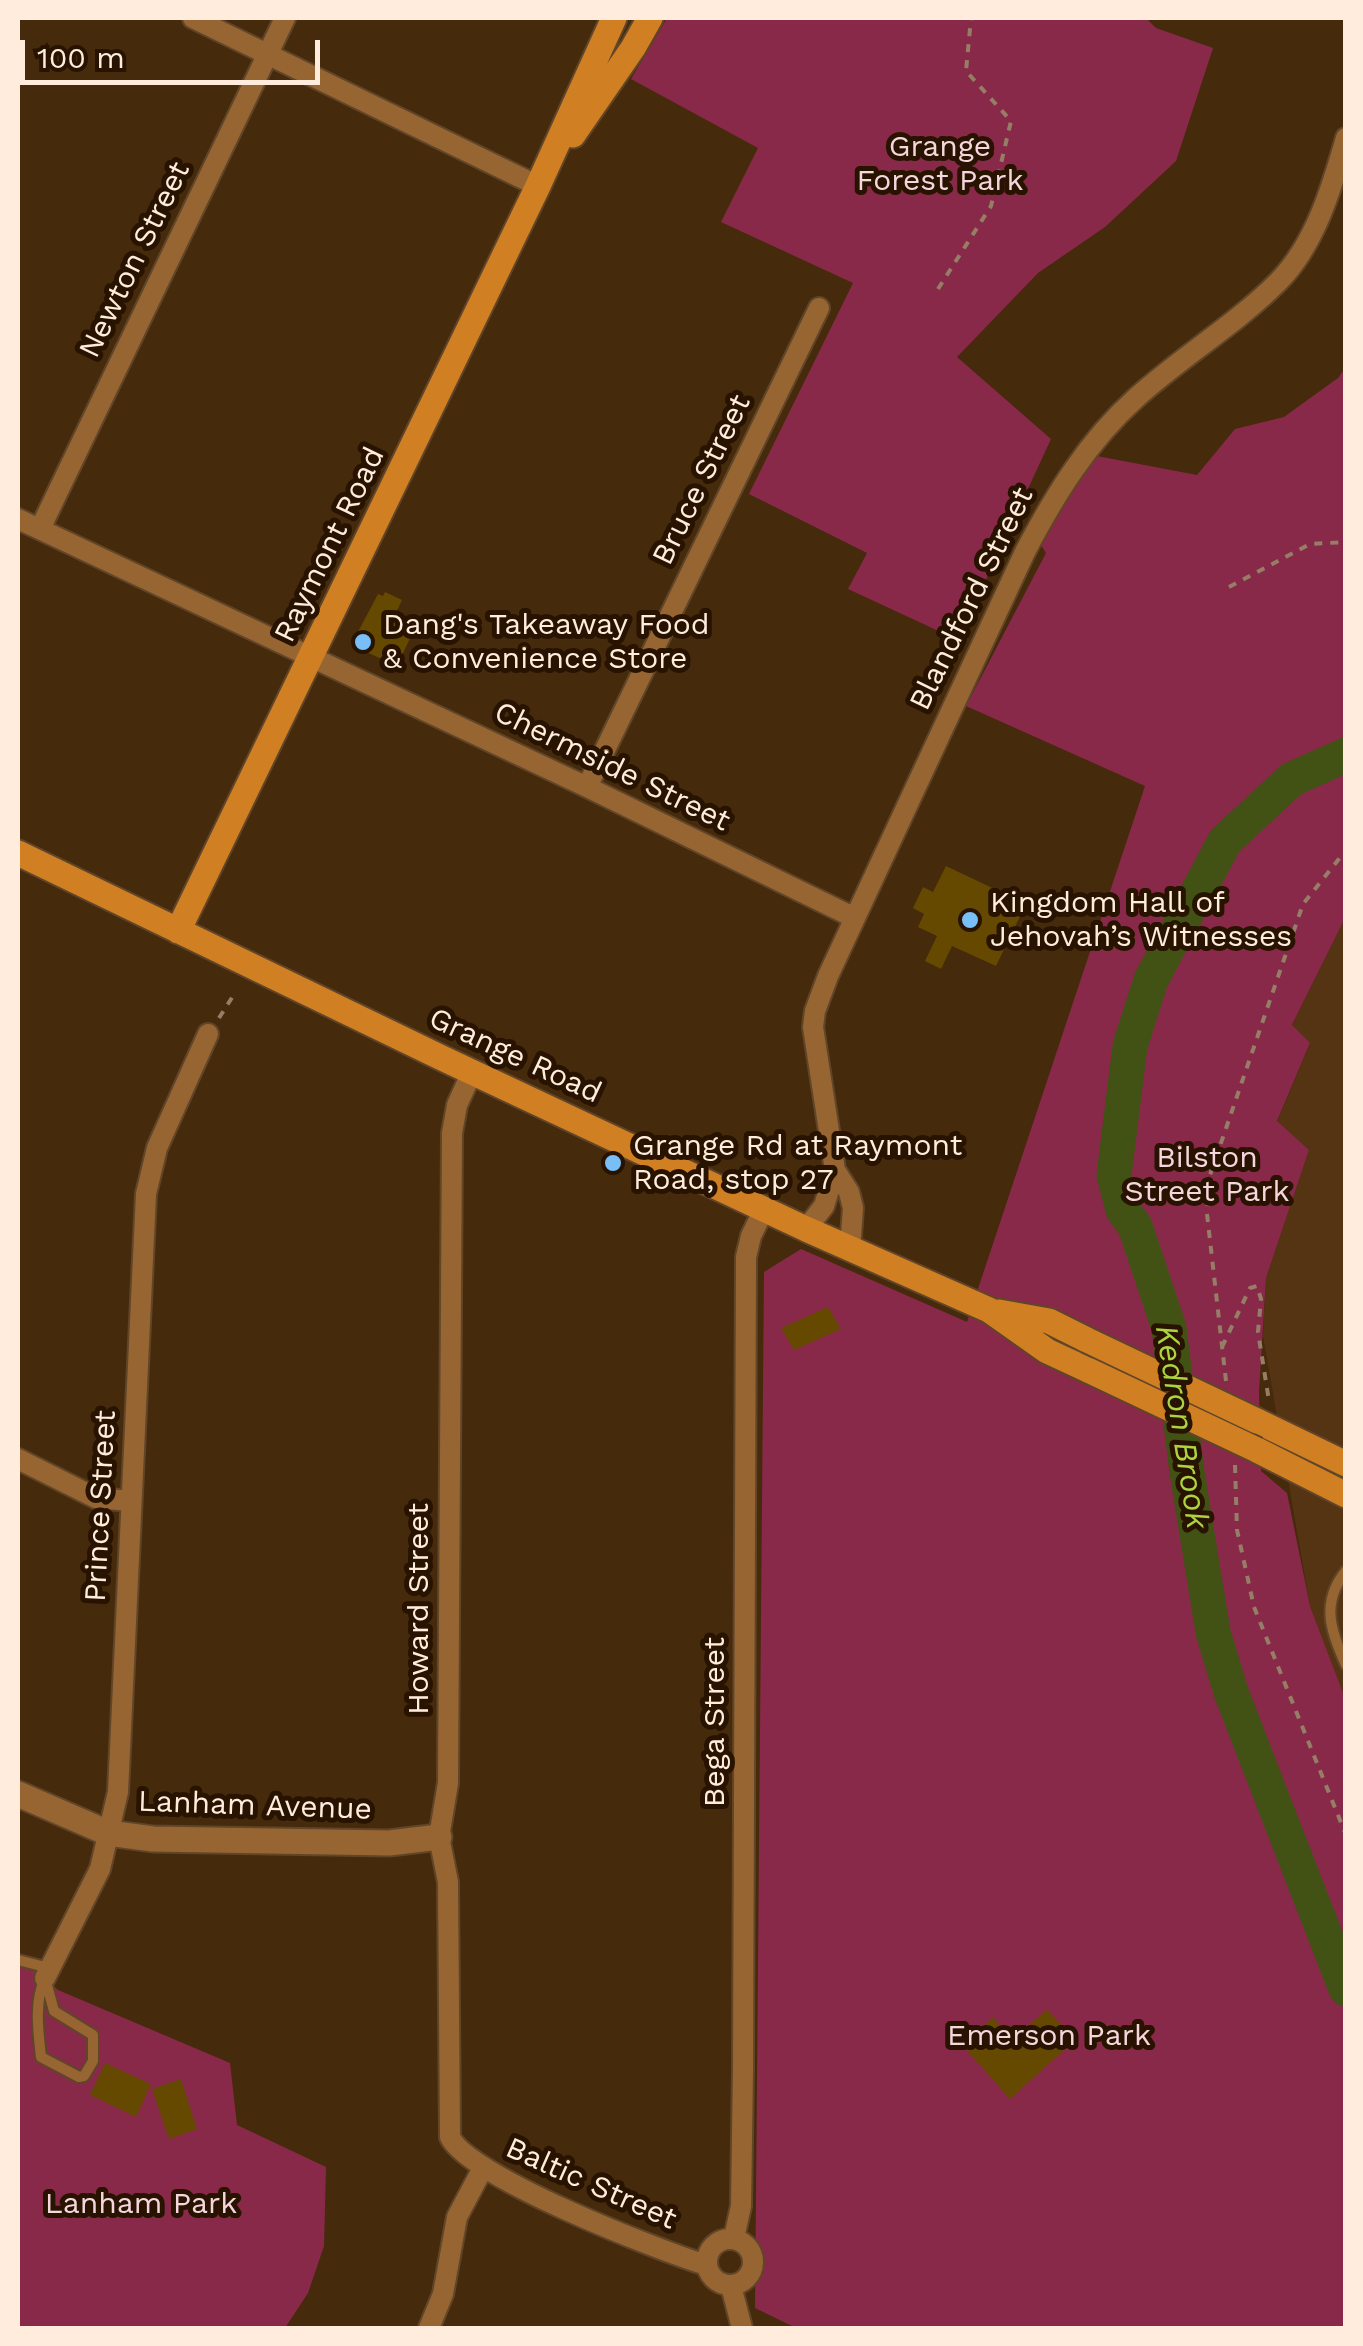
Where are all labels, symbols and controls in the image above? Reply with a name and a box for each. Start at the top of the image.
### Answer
scale bar [25,20,325,82]
text: 100 m [37,40,125,75]
park label: Grange Forest Park [857,129,1023,200]
street label: Newton Street [72,156,198,364]
street label: Bruce Street [645,389,759,571]
street label: Raymont Road [267,442,393,648]
street label: Blandford Street [902,482,1042,716]
place label: Dang's Takeaway Food & Convenience Store [383,607,710,678]
marker: Dang's Takeaway Food & Convenience Store [352,631,374,653]
street label: Chermside Street [488,694,736,840]
place label: Kingdom Hall of Jehovah’s Witnesses [990,885,1292,956]
marker: Kingdom Hall of Jehovah’s Witnesses [959,909,981,931]
street label: Grange Road [423,1000,607,1112]
place label: Grange Rd at Raymont Road, stop 27 [633,1128,962,1198]
park label: Bilston Street Park [1124,1140,1290,1210]
marker: Grange Rd at Raymont Road, stop 27 [602,1152,624,1174]
water label: Kedron Brook [1146,1322,1216,1532]
street label: Prince Street [78,1409,124,1603]
street label: Howard Street [401,1503,437,1715]
street label: Bega Street [697,1637,733,1807]
street label: Lanham Avenue [137,1784,373,1828]
park label: Emerson Park [947,2018,1151,2054]
street label: Baltic Street [500,2130,682,2238]
park label: Lanham Park [45,2186,237,2222]

